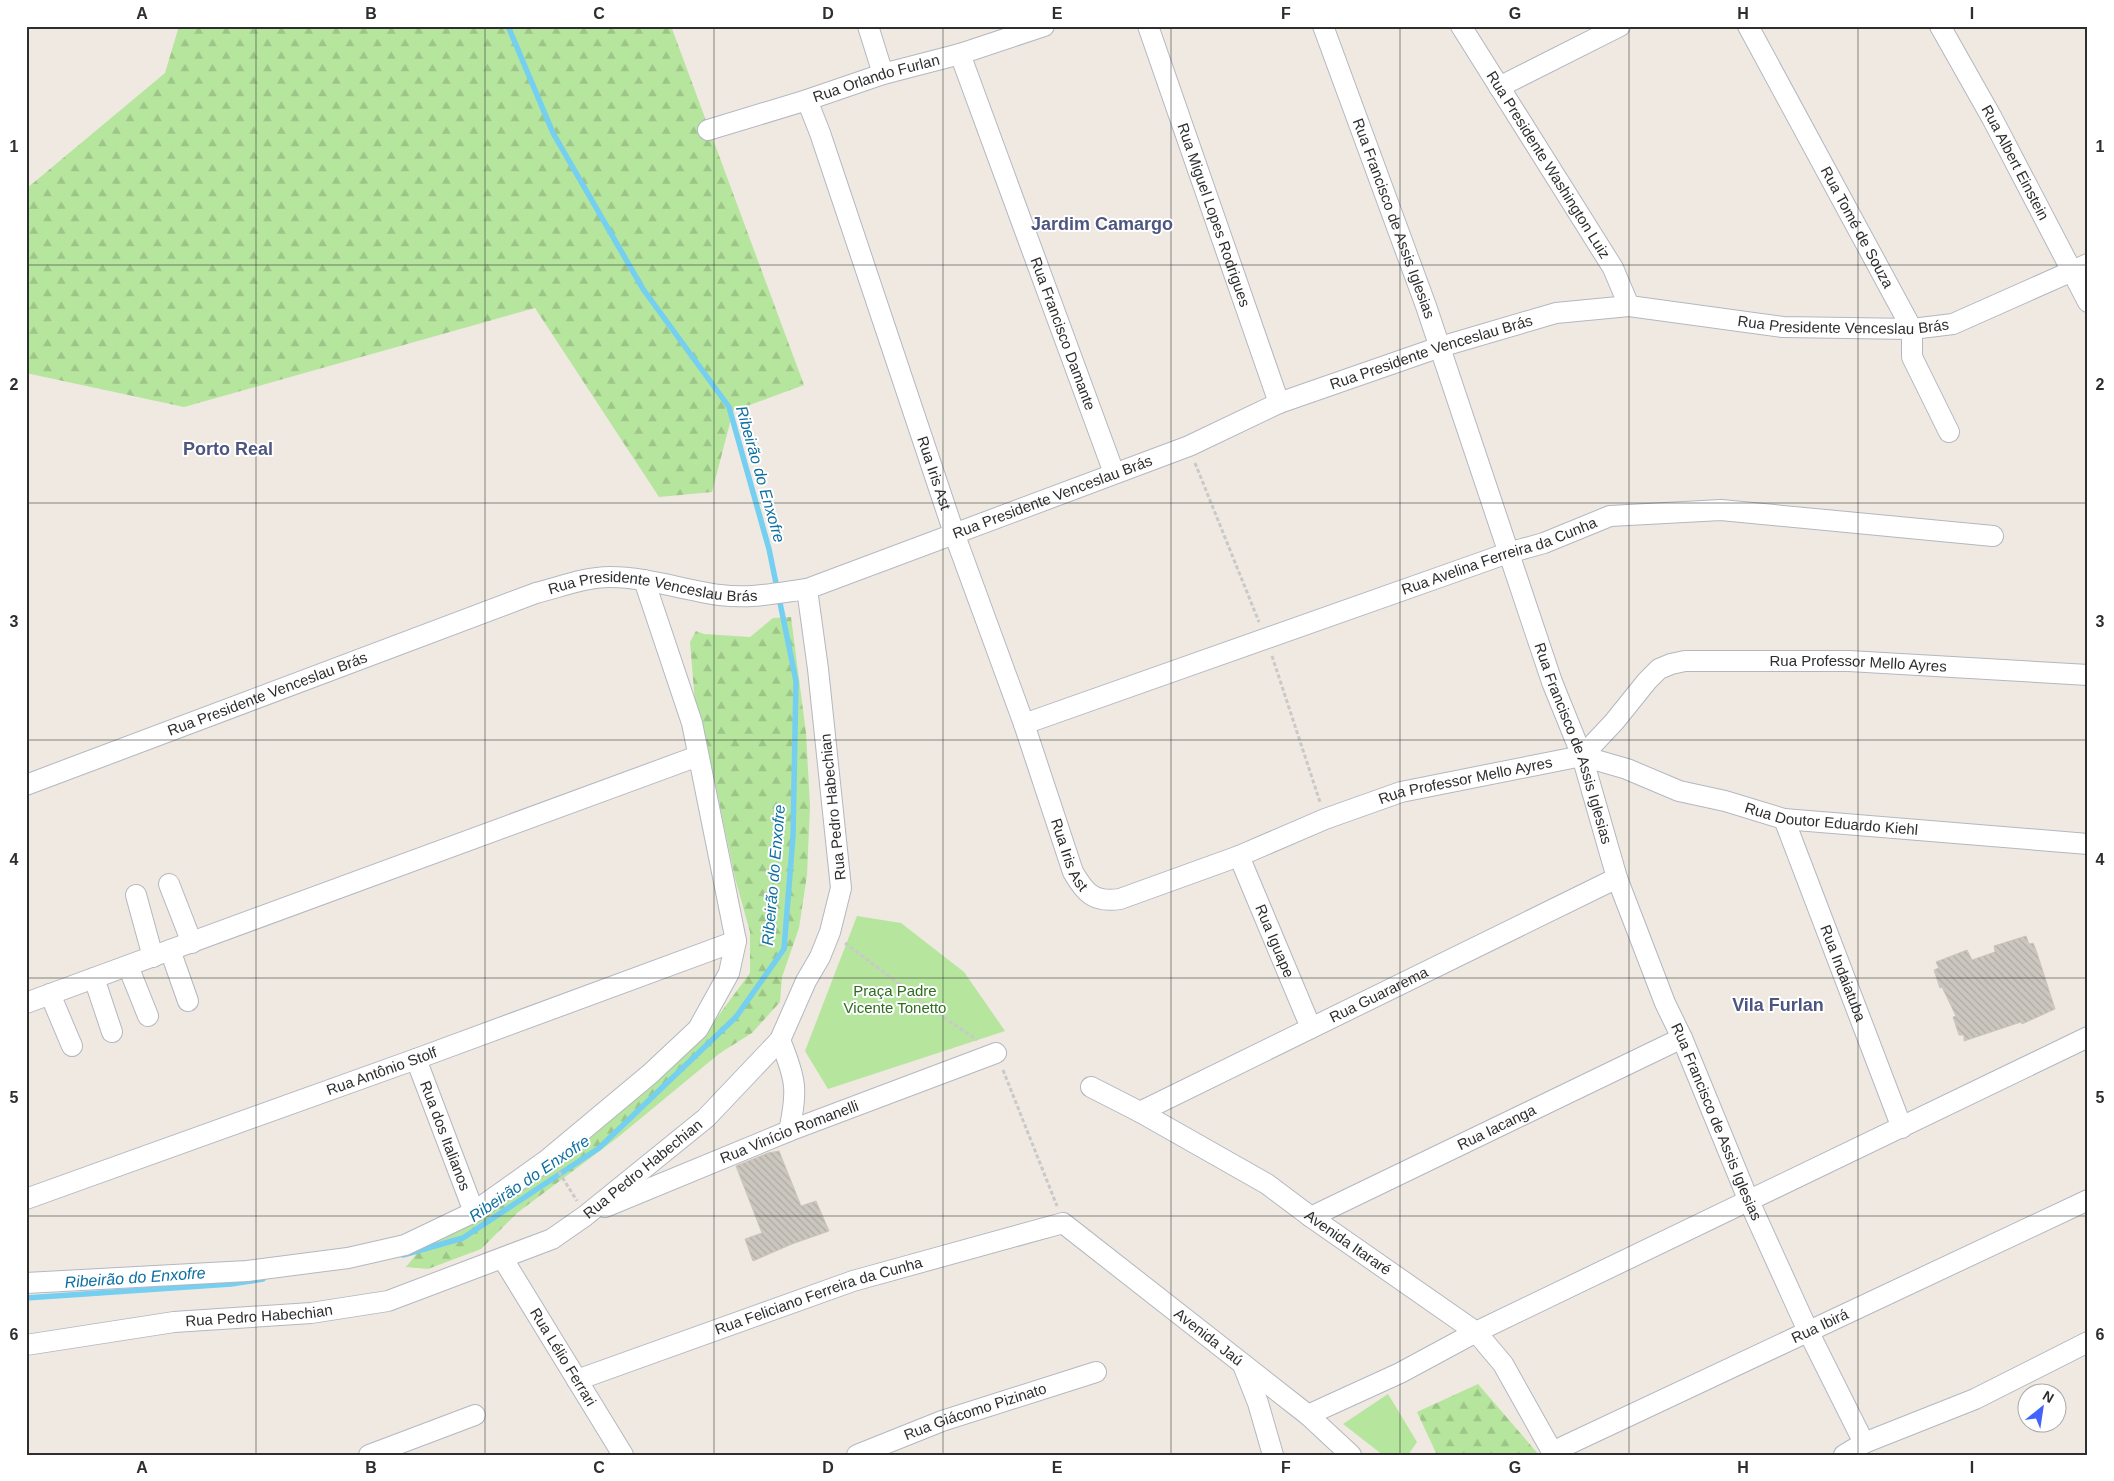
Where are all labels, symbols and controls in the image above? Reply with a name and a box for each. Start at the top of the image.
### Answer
text: A [136,5,148,22]
text: B [365,5,377,22]
text: C [593,5,605,22]
text: D [822,5,834,22]
text: E [1052,5,1063,22]
text: F [1281,5,1291,22]
text: G [1509,5,1521,22]
text: H [1737,5,1749,22]
text: I [1970,5,1974,22]
street label: Rua Orlando Furlan [810,51,941,105]
street label: Rua Presidente Washington Luiz [1483,68,1614,261]
street label: Rua Albert Einstein [1978,102,2053,223]
street label: Rua Francisco de Assis Iglesias [1350,116,1439,320]
street label: Rua Miguel Lopes Rodrigues [1174,121,1254,309]
text: 1 [10,138,19,155]
text: 1 [2096,138,2105,155]
street label: Rua Tomé de Souza [1818,163,1898,291]
district label: Jardim Camargo [1031,214,1173,234]
street label: Rua Francisco Damante [1027,255,1099,412]
street label: Rua Presidente Venceslau Brás [1327,311,1534,393]
street label: Rua Presidente Venceslau Brás [1737,312,1950,337]
text: 2 [10,376,19,393]
text: 2 [2096,376,2105,393]
water label: Ribeirão do Enxofre [733,404,788,545]
street label: Rua Iris Ast [914,434,955,513]
district label: Porto Real [183,439,273,459]
street label: Rua Presidente Venceslau Brás [950,452,1154,542]
street label: Rua Avelina Ferreira da Cunha [1399,513,1600,598]
street label: Rua Presidente Venceslau Brás [546,568,758,604]
text: 3 [10,613,19,630]
text: 3 [2096,613,2105,630]
street label: Rua Francisco de Assis Iglesias [1531,640,1616,846]
street label: Rua Presidente Venceslau Brás [165,648,369,739]
street label: Rua Professor Mello Ayres [1769,652,1947,675]
street label: Rua Pedro Habechian [816,733,849,881]
street label: Rua Professor Mello Ayres [1376,753,1554,807]
street label: Rua Doutor Eduardo Kiehl [1743,799,1919,838]
water label: Ribeirão do Enxofre [759,804,788,946]
street label: Rua Iris Ast [1048,816,1092,895]
text: 4 [10,851,19,868]
text: 4 [2096,851,2105,868]
street label: Rua Iguape [1252,902,1298,980]
street label: Rua Indaiatuba [1817,922,1870,1024]
street label: Rua Guararema [1327,963,1431,1026]
park label: Praça Padre Vicente Tonetto [844,982,946,1016]
district label: Vila Furlan [1732,995,1824,1015]
street label: Rua Francisco de Assis Iglesias [1668,1020,1765,1223]
street label: Rua Antônio Stolf [324,1043,440,1098]
street label: Rua dos Italianos [417,1078,474,1193]
text: 5 [10,1089,19,1106]
text: 5 [2096,1089,2105,1106]
street label: Rua Vinício Romanelli [717,1097,861,1167]
street label: Rua Iacanga [1454,1101,1539,1153]
street label: Rua Pedro Habechian [580,1116,705,1222]
water label: Ribeirão do Enxofre [466,1132,593,1225]
street label: Avenida Itararé [1302,1206,1395,1278]
street label: Rua Feliciano Ferreira da Cunha [712,1253,925,1338]
water label: Ribeirão do Enxofre [64,1264,206,1291]
street label: Rua Pedro Habechian [185,1301,334,1329]
street label: Rua Lélio Ferrari [527,1305,600,1409]
street label: Avenida Jaú [1171,1305,1246,1369]
street label: Rua Ibirá [1788,1305,1851,1346]
text: 6 [10,1326,19,1343]
text: 6 [2096,1326,2105,1343]
street label: Rua Giácomo Pizinato [901,1379,1048,1443]
north arrow [2016,1384,2066,1434]
text: N [2040,1387,2057,1406]
text: A [136,1459,148,1476]
text: B [365,1459,377,1476]
text: C [593,1459,605,1476]
text: D [822,1459,834,1476]
text: E [1052,1459,1063,1476]
text: F [1281,1459,1291,1476]
text: G [1509,1459,1521,1476]
text: H [1737,1459,1749,1476]
text: I [1970,1459,1974,1476]

